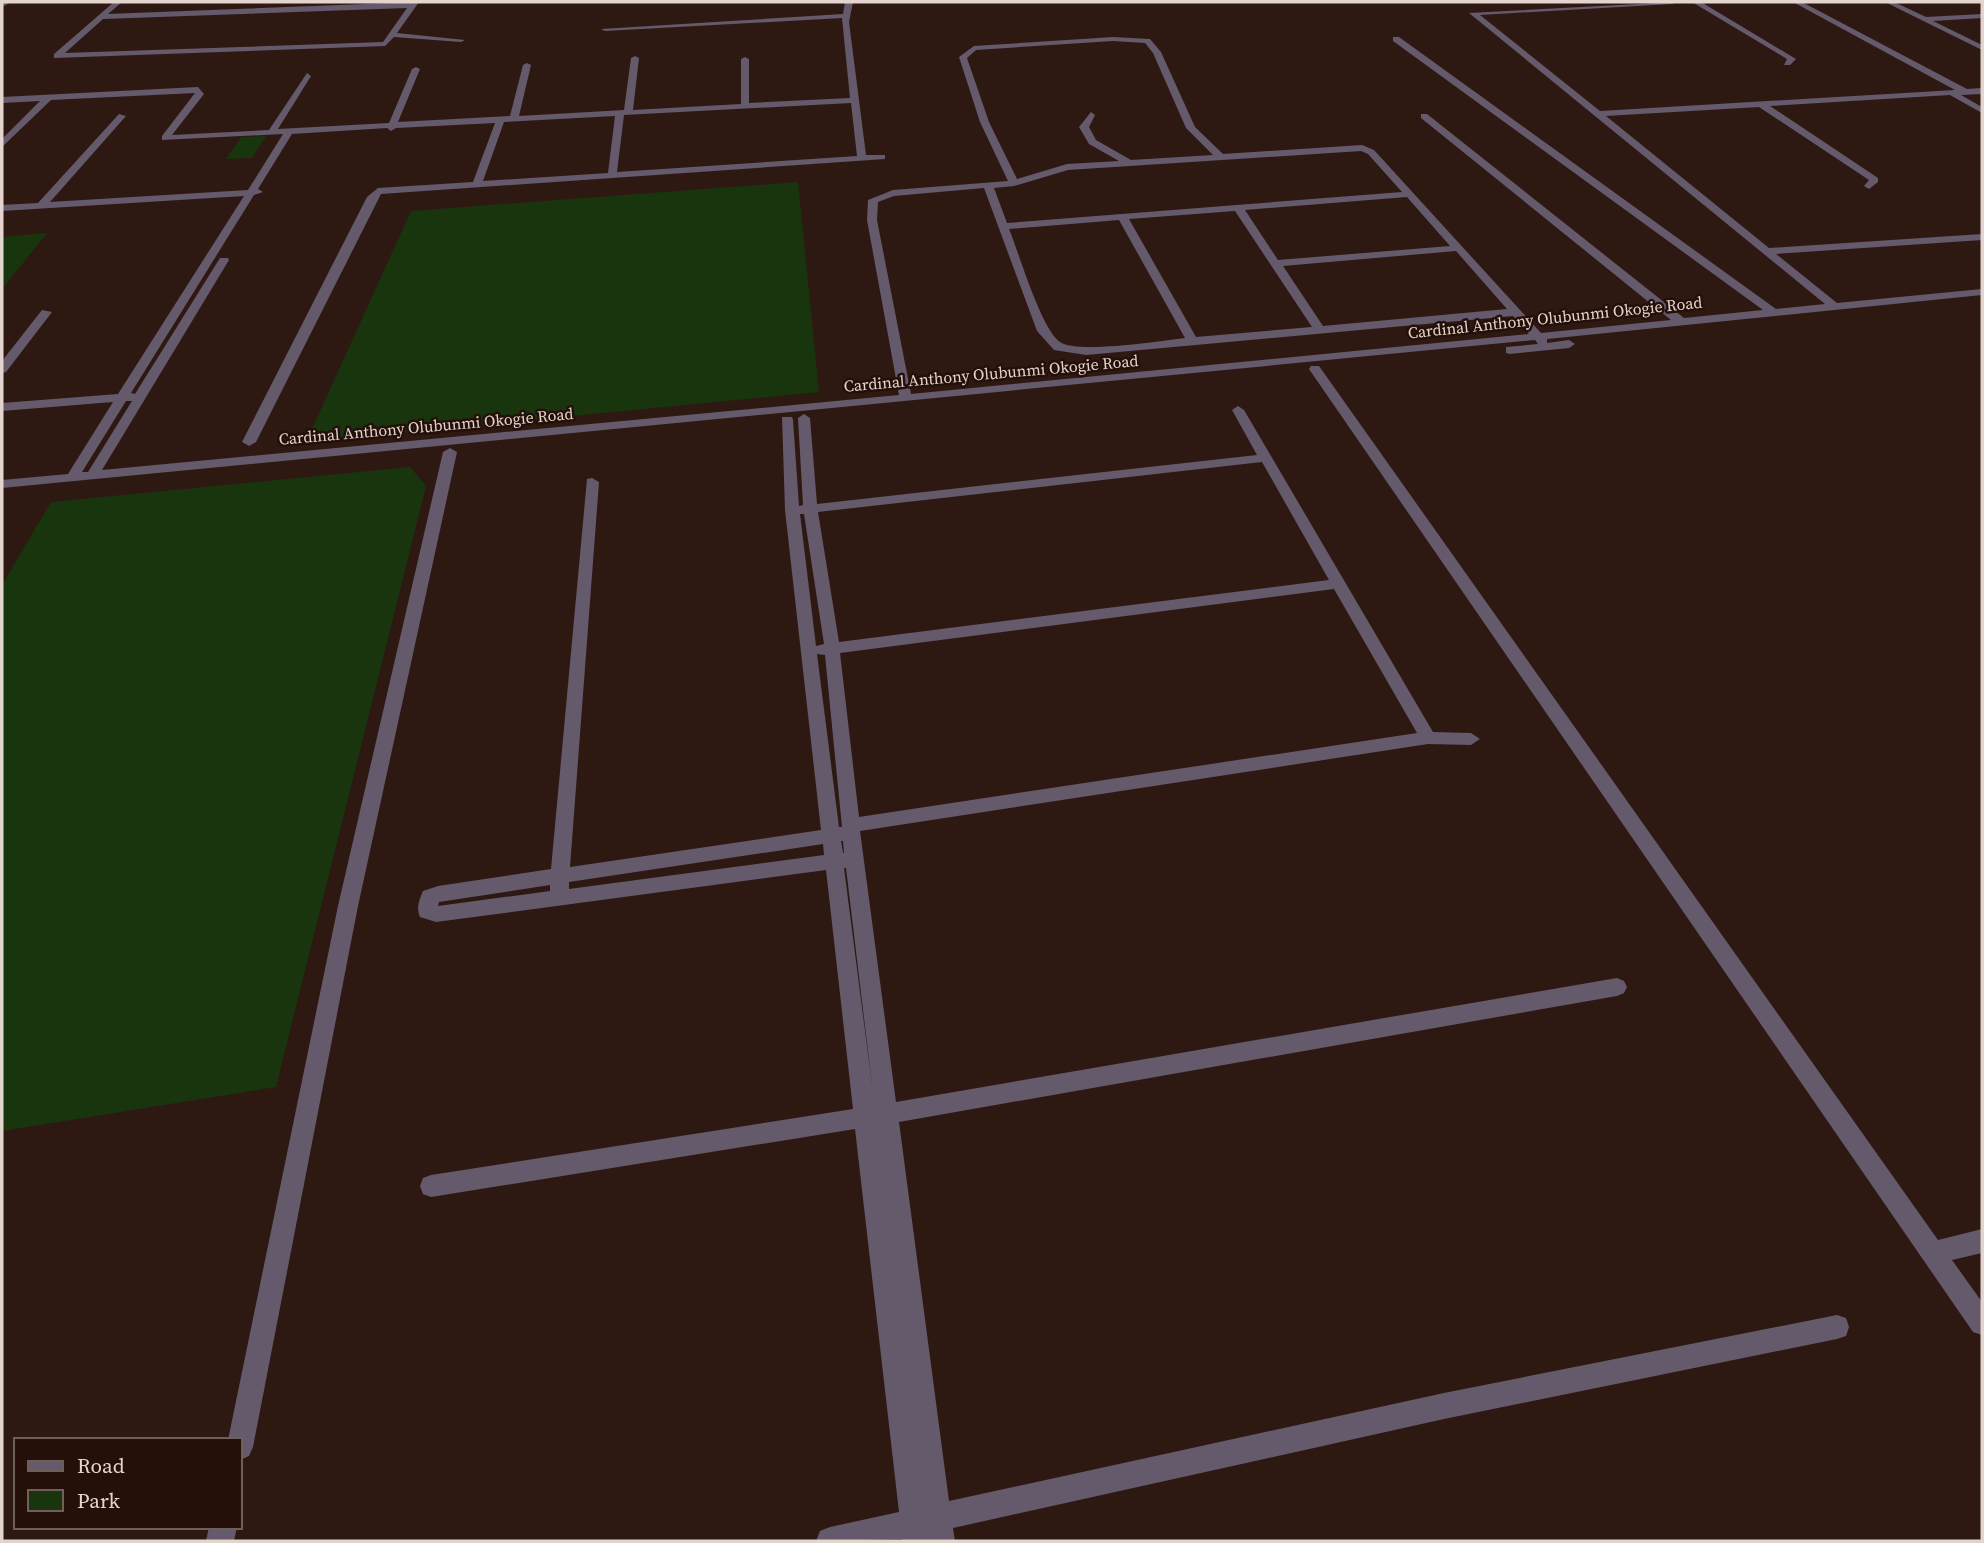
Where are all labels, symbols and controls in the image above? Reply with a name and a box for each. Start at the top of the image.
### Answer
street label: Cardinal Anthony Olubunmi Okogie Road [1407,291,1703,343]
street label: Cardinal Anthony Olubunmi Okogie Road [843,349,1139,397]
street label: Cardinal Anthony Olubunmi Okogie Road [278,402,574,450]
legend [14,1438,242,1529]
text: Road [77,1451,125,1480]
text: Park [77,1486,121,1515]

